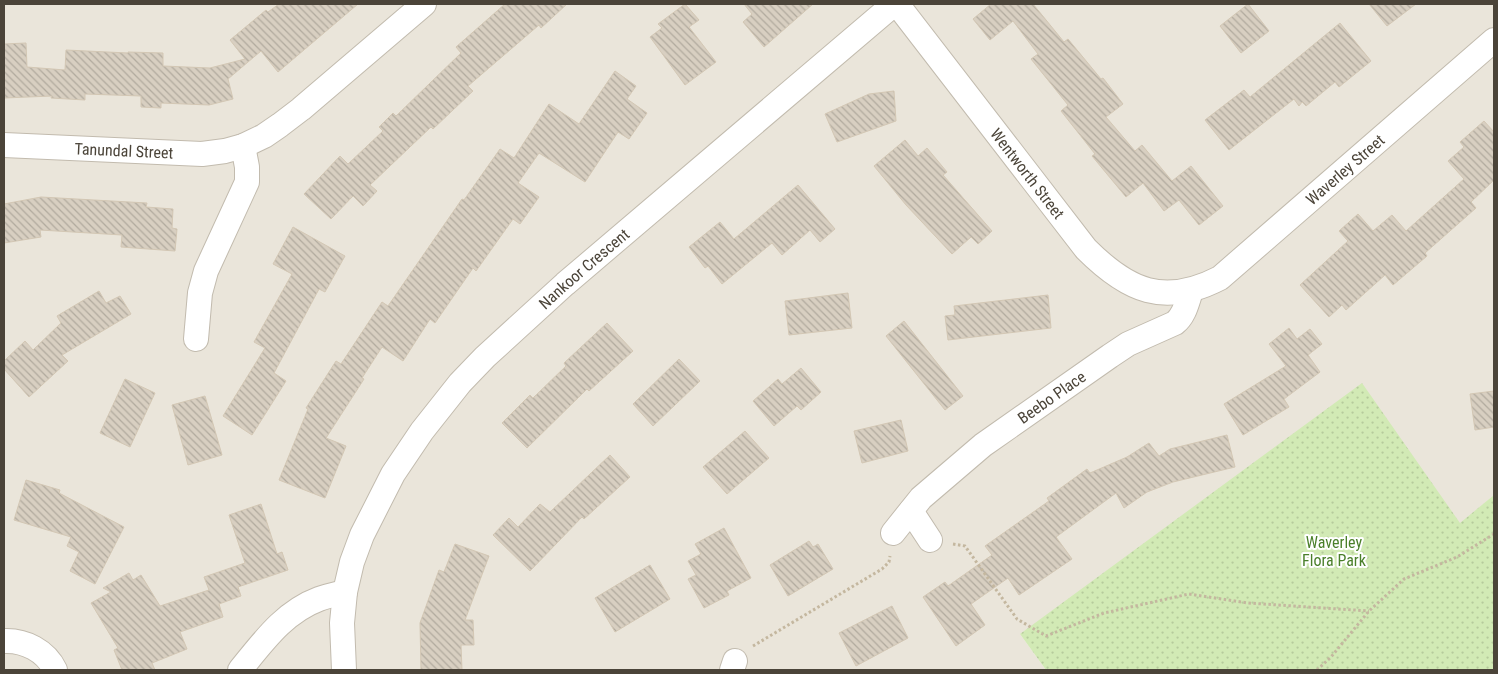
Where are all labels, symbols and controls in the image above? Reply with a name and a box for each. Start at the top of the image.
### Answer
street label: Wentworth Street [986,125,1068,223]
street label: Waverley Street [1302,130,1389,209]
street label: Tanundal Street [74,139,174,163]
street label: Nankoor Crescent [535,225,633,313]
street label: Beebo Place [1014,367,1089,428]
park label: Waverley Flora Park [1302,533,1367,570]

